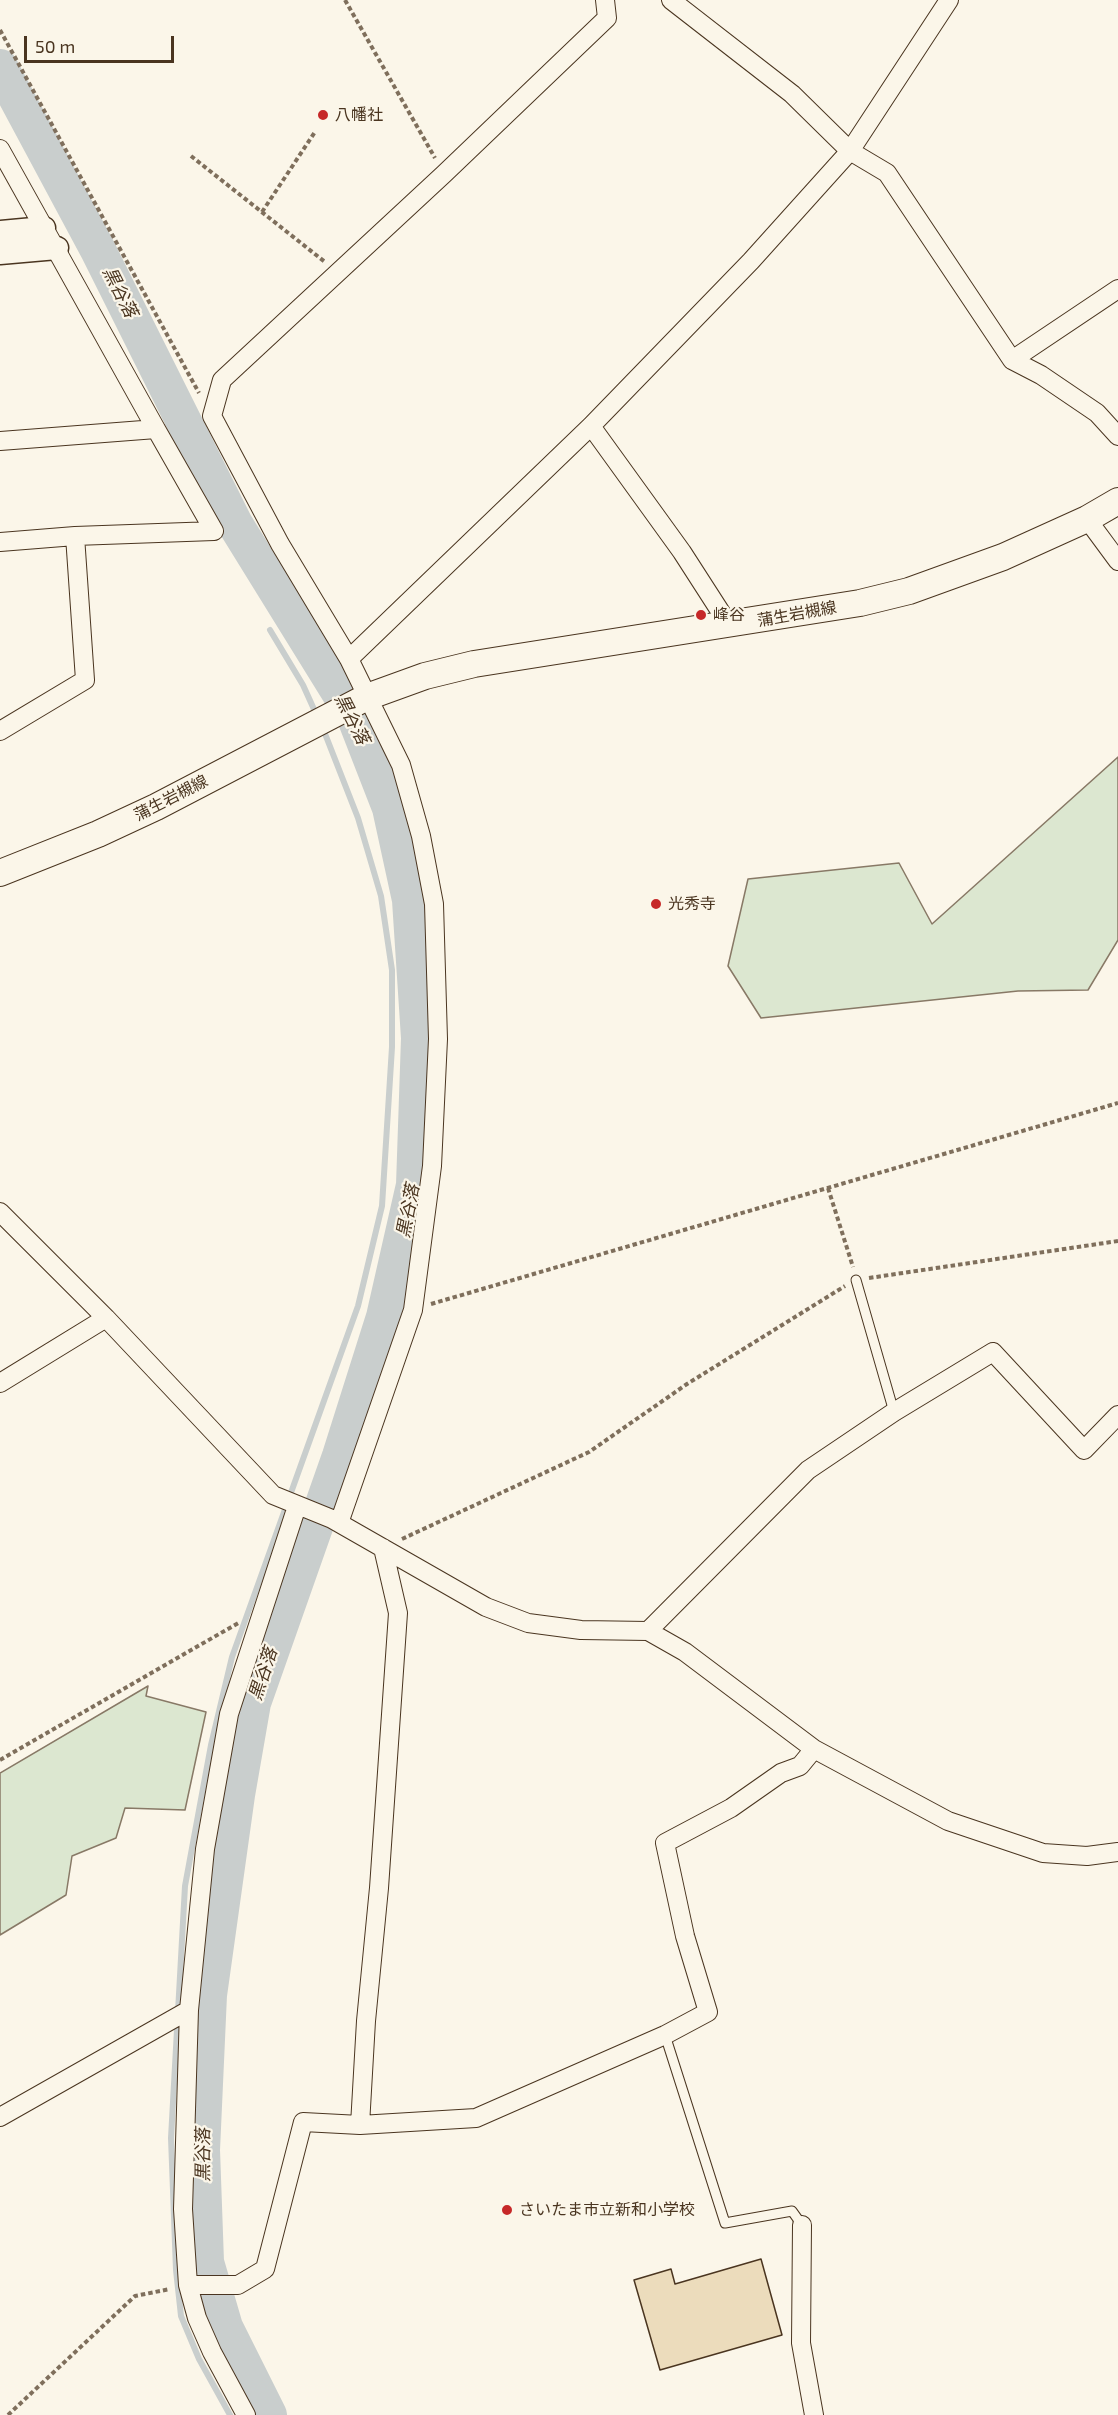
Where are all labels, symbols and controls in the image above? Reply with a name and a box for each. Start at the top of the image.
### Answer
scale bar [27,24,177,62]
text: 50 m [35,35,75,57]
place label: 八幡社 [335,105,383,125]
marker: 八幡社 [316,108,330,122]
water label: 黒谷落 [98,263,142,321]
street label: 蒲生岩槻線 [756,598,838,630]
place label: 峰谷 [713,605,745,625]
marker: 峰谷 [694,608,708,622]
water label: 黒谷落 [330,690,374,748]
street label: 蒲生岩槻線 [131,771,211,825]
place label: 光秀寺 [668,894,716,914]
marker: 光秀寺 [649,897,663,911]
water label: 黒谷落 [392,1182,424,1240]
water label: 黒谷落 [244,1645,282,1703]
water label: 黒谷落 [192,2128,214,2182]
place label: さいたま市立新和小学校 [519,2200,695,2220]
marker: さいたま市立新和小学校 [500,2203,514,2217]

